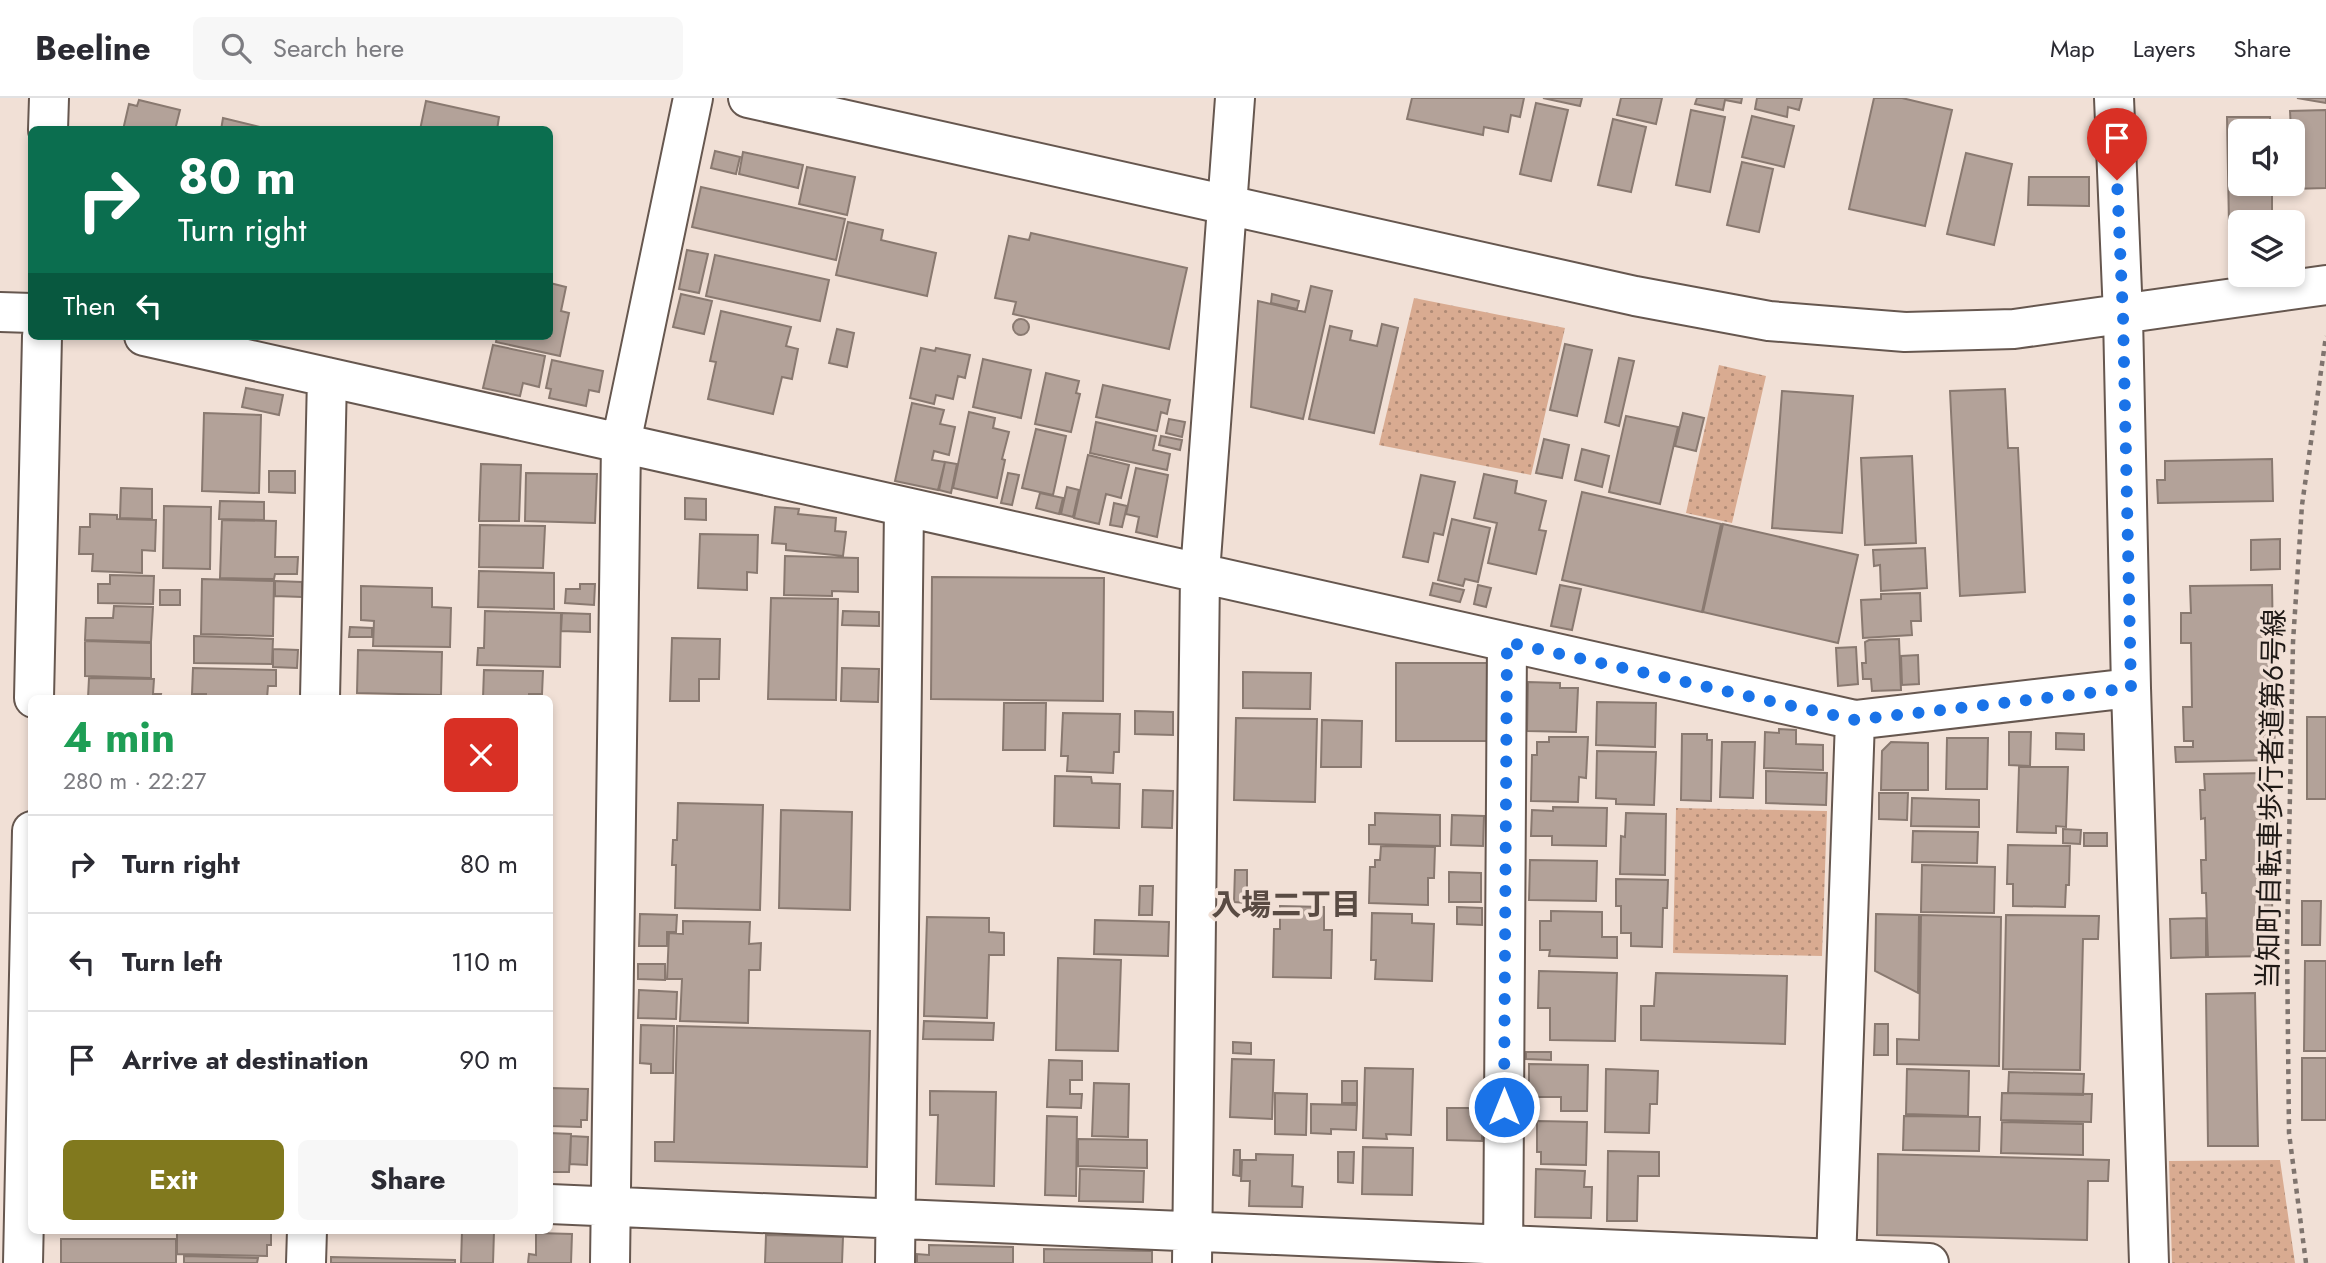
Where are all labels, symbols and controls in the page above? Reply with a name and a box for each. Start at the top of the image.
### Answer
search box [193,17,683,80]
text: Beeline [35,25,151,72]
icon: search [217,29,255,67]
text: Search here [273,29,404,67]
text: Map [2050,31,2095,66]
text: Layers [2133,31,2195,66]
text: Share [2233,31,2291,66]
pin [2087,108,2147,180]
icon: arrive [2098,119,2136,157]
map controls [2228,119,2305,287]
button: sound [2228,119,2305,196]
text: 80 m [178,142,296,212]
icon: right [63,154,154,245]
text: Turn right [178,207,307,253]
button: layers [2228,210,2305,287]
text: Then [63,287,116,325]
icon: left [130,287,168,325]
street label: 当知町自転車歩行者道第６号線 [2247,609,2295,989]
text: 4 min [63,707,175,768]
button: close [444,718,518,792]
text: 280 m · 22:27 [63,764,206,798]
icon: right [63,845,101,883]
text: Turn right [122,845,240,883]
text: 80 m [460,845,518,883]
district label: 入場二丁目 [1211,883,1361,926]
icon: left [63,943,101,981]
text: Turn left [122,943,222,981]
text: 110 m [451,943,518,981]
icon: arrive [63,1041,101,1079]
text: Arrive at destination [122,1041,369,1079]
text: 90 m [459,1041,518,1079]
position arrow [1467,1070,1541,1144]
button: Exit [63,1140,284,1220]
button: Share [298,1140,518,1220]

